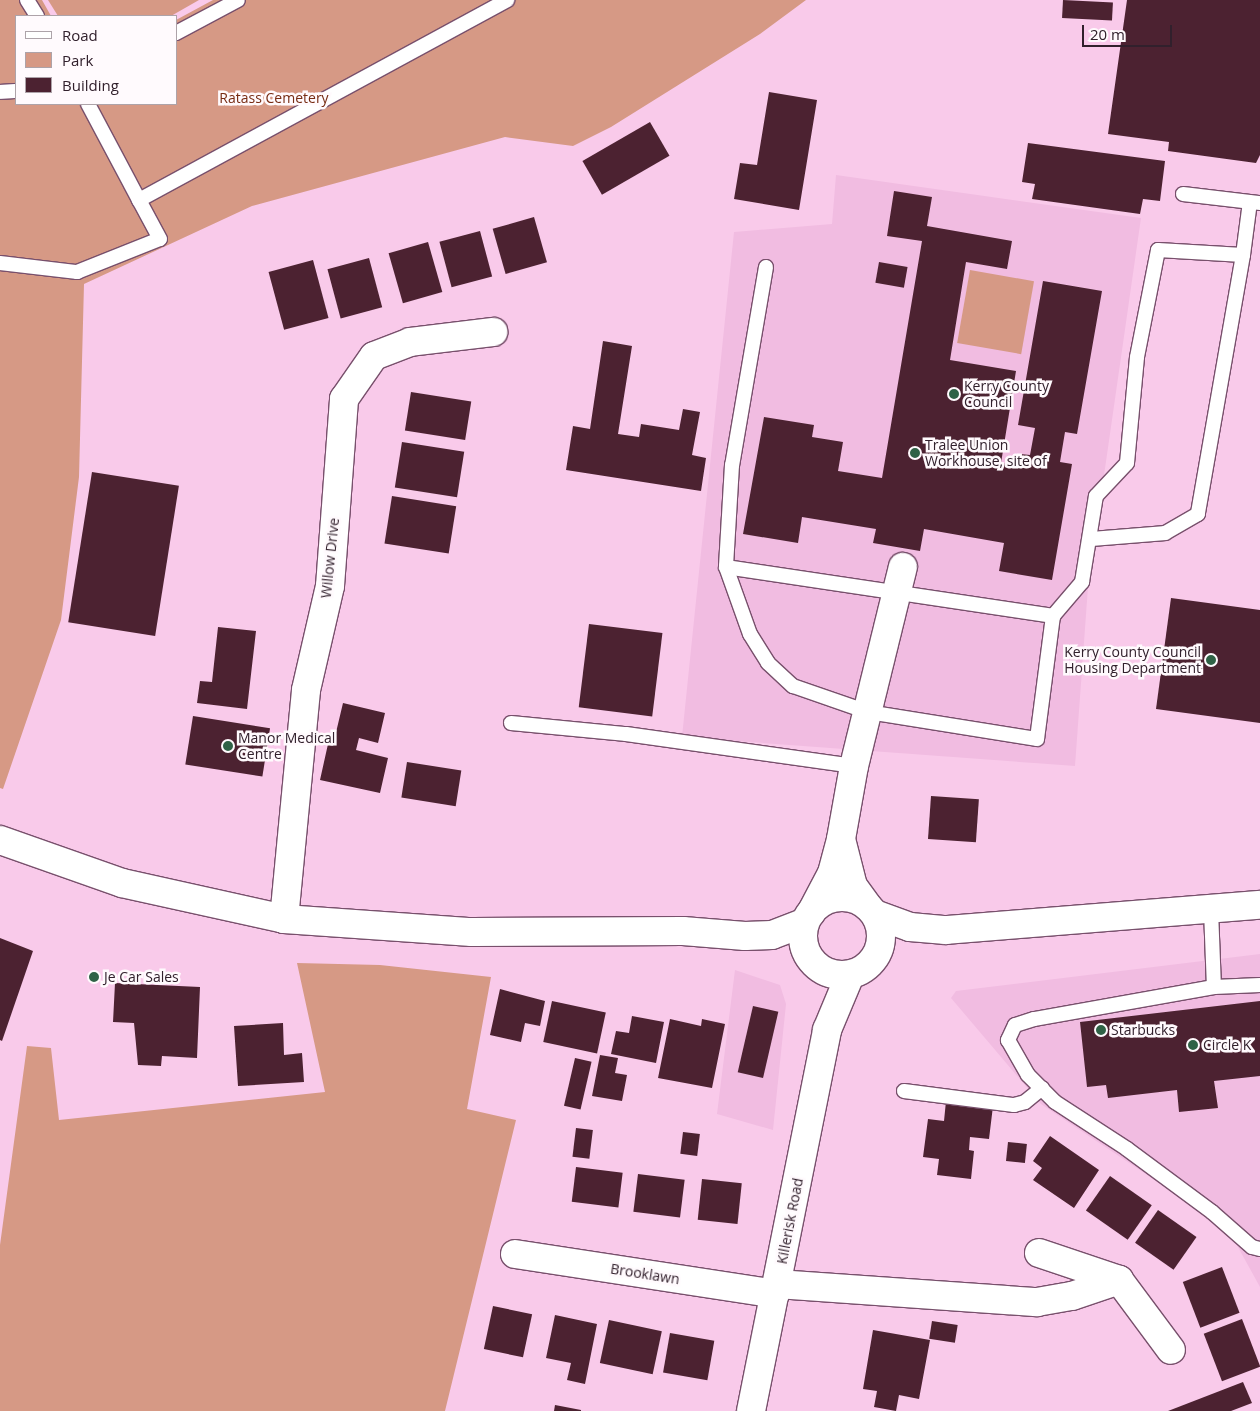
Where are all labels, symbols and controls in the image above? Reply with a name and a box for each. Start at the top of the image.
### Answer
legend [15,15,178,105]
scale bar [1085,15,1175,47]
text: 20 m [1090,24,1125,44]
text: Road [62,25,98,45]
text: Park [62,50,93,70]
text: Building [62,75,119,95]
park label: Ratass Cemetery [219,90,329,106]
place label: Kerry County Council [964,378,1049,411]
marker: Kerry County Council [948,388,960,400]
place label: Tralee Union Workhouse, site of [925,437,1047,470]
marker: Tralee Union Workhouse, site of [909,447,921,459]
street label: Willow Drive [317,517,343,599]
place label: Kerry County Council Housing Department [1064,644,1201,676]
marker: Kerry County Council Housing Department [1205,654,1217,666]
place label: Manor Medical Centre [238,730,335,762]
marker: Manor Medical Centre [222,740,234,752]
place label: Je Car Sales [104,969,179,985]
marker: Je Car Sales [88,971,100,983]
place label: Starbucks [1111,1022,1175,1038]
marker: Starbucks [1095,1024,1107,1036]
place label: Circle K [1203,1037,1251,1053]
marker: Circle K [1187,1039,1199,1051]
street label: Killerisk Road [773,1177,807,1265]
street label: Brooklawn [609,1260,681,1288]

